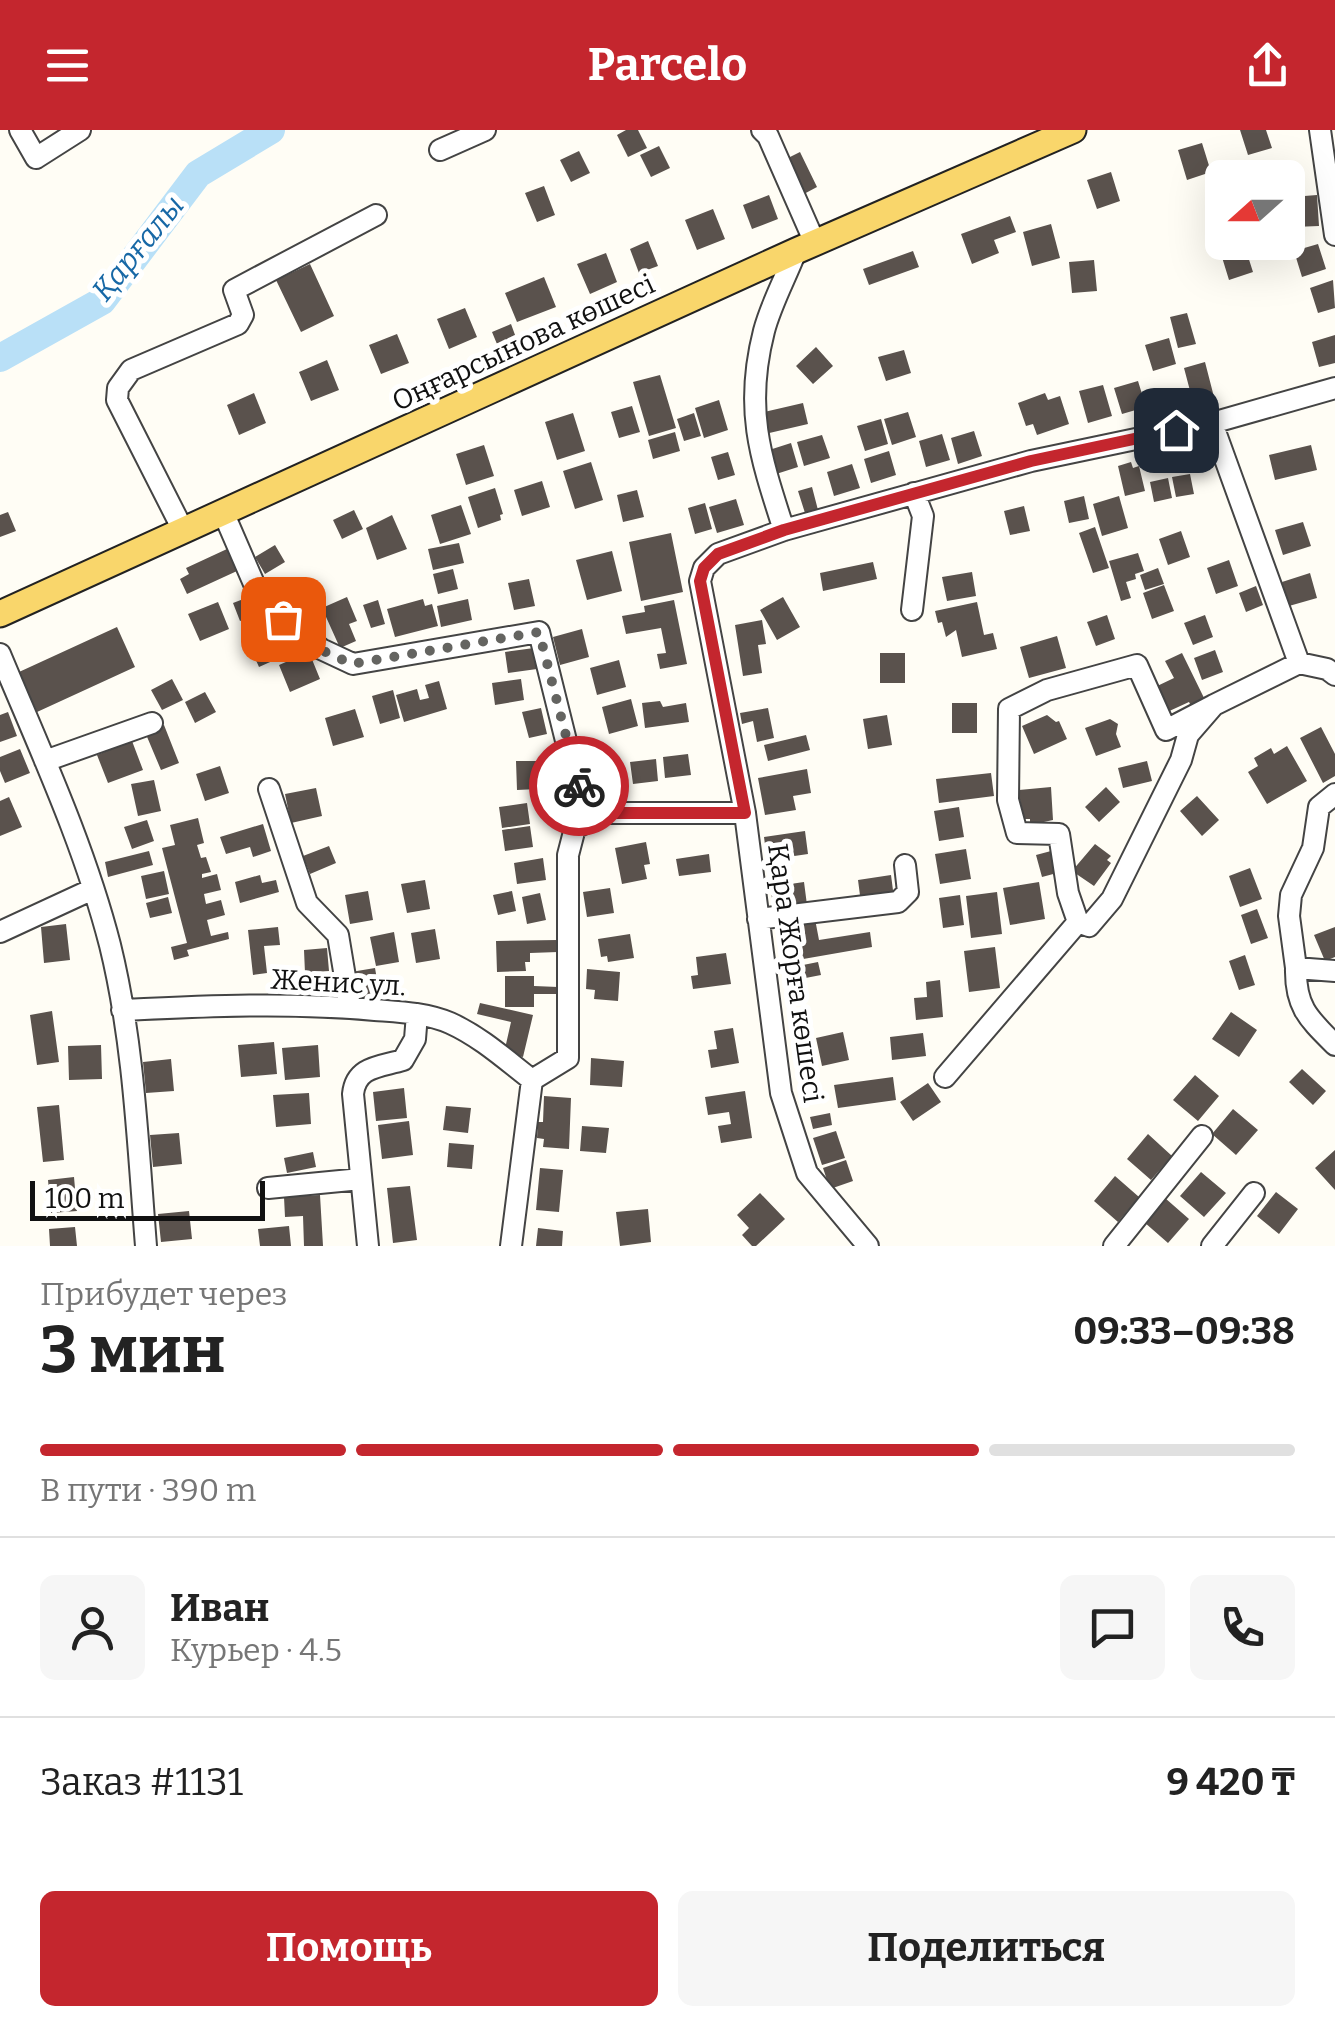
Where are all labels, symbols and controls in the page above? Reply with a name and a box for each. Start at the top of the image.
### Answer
icon: menu [40,38,95,93]
text: Parcelo [588,38,747,92]
icon: share [1240,38,1295,93]
north arrow [1205,160,1305,260]
map controls [1205,160,1305,260]
water label: Қарғалы [84,188,192,308]
street label: Оңғарсынова көшесі [387,267,660,418]
pin [1134,388,1219,473]
icon: home [1149,403,1204,458]
pin [241,577,326,662]
icon: bag [256,592,311,647]
courier [529,736,629,836]
icon: bike [552,759,607,814]
street label: Қара Жорға көшесі [761,841,830,1105]
street label: Женис ул. [269,962,407,1003]
scale bar [30,1176,265,1220]
text: 100 m [45,1182,125,1215]
text: Прибудет через [40,1275,287,1313]
text: 09:33–09:38 [1073,1308,1295,1354]
text: 3 мин [40,1311,225,1389]
text: В пути · 390 m [40,1471,256,1509]
button: person [40,1575,145,1680]
button: chat [1060,1575,1165,1680]
button: phone [1190,1575,1295,1680]
text: Иван [170,1585,269,1631]
text: Курьер · 4.5 [170,1631,342,1669]
text: Заказ #1131 [40,1759,243,1805]
text: 9 420 ₸ [1167,1759,1295,1805]
button: Помощь [40,1891,658,2006]
button: Поделиться [678,1891,1295,2006]

